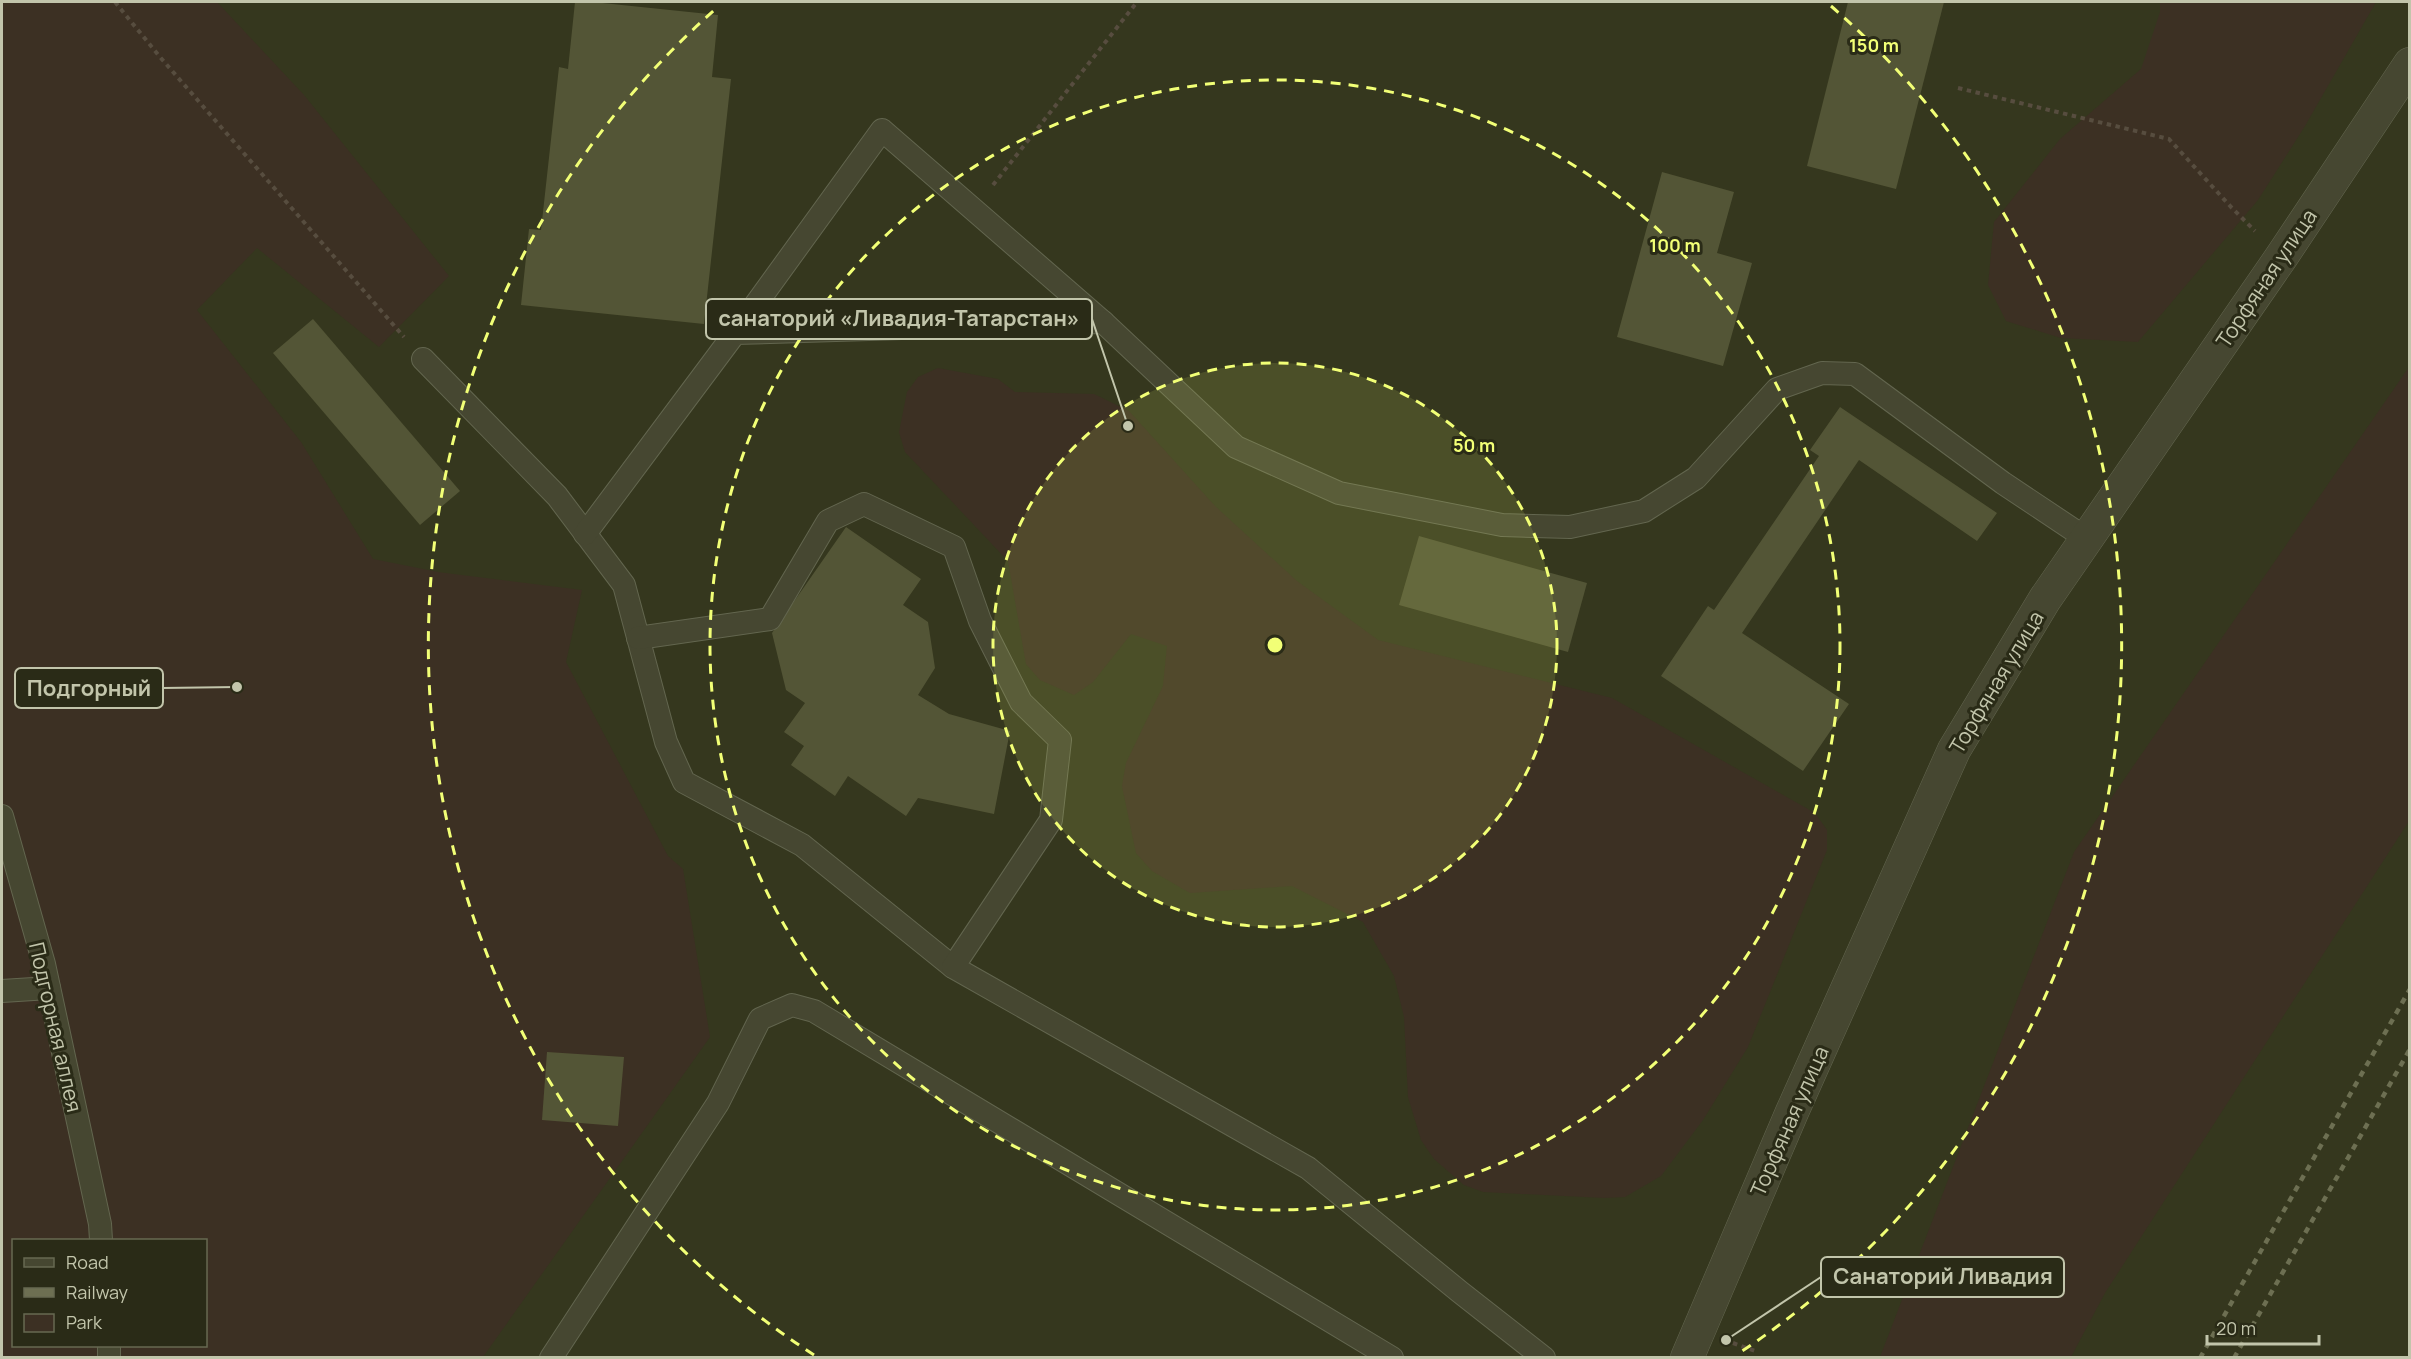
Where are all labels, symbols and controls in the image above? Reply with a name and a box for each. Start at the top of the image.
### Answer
text: 150 m [1849,33,1899,57]
street label: Торфяная улица [2209,203,2323,353]
text: 100 m [1649,233,1701,257]
callout: санаторий «Ливадия-Татарстан» [706,299,1092,339]
text: санаторий «Ливадия-Татарстан» [718,303,1080,333]
text: 50 m [1453,433,1495,457]
street label: Торфяная улица [1942,606,2050,758]
centre of rings [1265,635,1285,655]
callout: Подгорный [15,668,163,708]
text: Подгорный [27,673,151,703]
street label: Подгорная аллея [23,939,89,1115]
street label: Торфяная улица [1743,1041,1835,1201]
legend [12,1239,207,1347]
text: Road [66,1250,109,1274]
callout: Санаторий Ливадия [1821,1257,2064,1297]
text: Санаторий Ливадия [1833,1261,2053,1291]
text: Railway [66,1280,128,1304]
scale bar [2207,1308,2320,1346]
text: Park [66,1310,103,1334]
text: 20 m [2216,1316,2256,1340]

